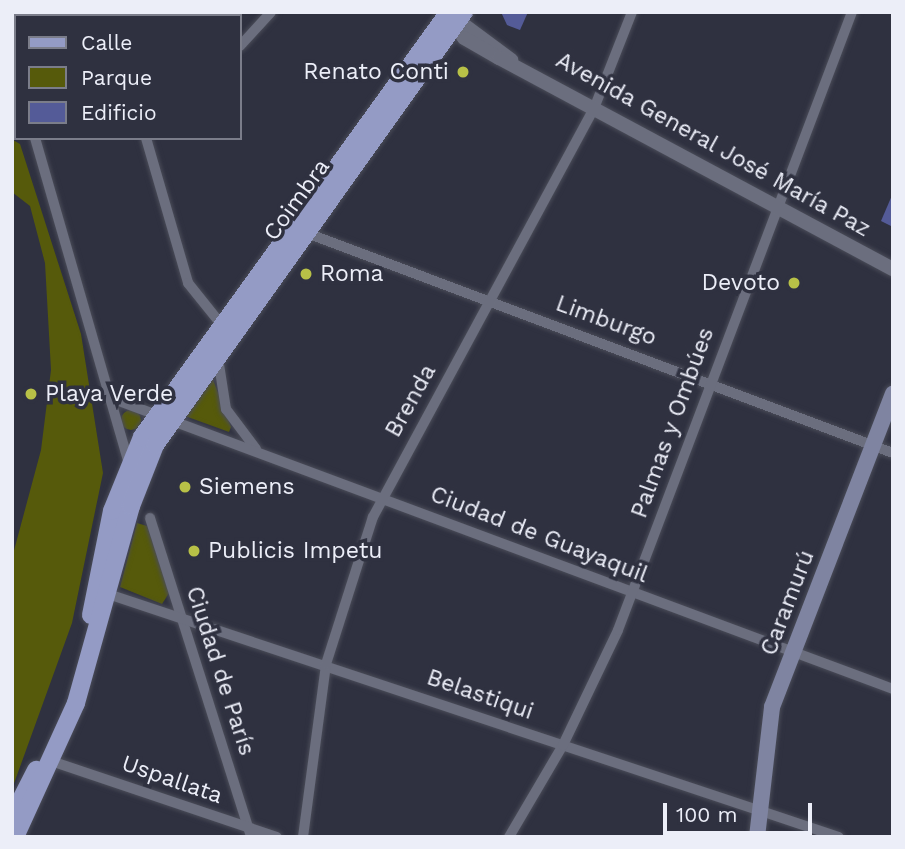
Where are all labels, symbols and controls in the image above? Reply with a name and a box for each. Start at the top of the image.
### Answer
legend [14,14,242,140]
text: Calle [81,30,132,55]
street label: Avenida General José María Paz [550,46,876,244]
place label: Renato Conti [303,58,449,86]
marker: Renato Conti [455,64,471,80]
text: Parque [81,65,152,90]
text: Edificio [81,100,157,125]
street label: Coimbra [258,154,336,246]
place label: Roma [320,260,384,288]
marker: Roma [298,266,314,282]
place label: Devoto [701,269,780,297]
marker: Devoto [786,275,802,291]
street label: Limburgo [552,290,660,352]
street label: Palmas y Ombúes [626,324,720,522]
street label: Brenda [380,360,442,442]
place label: Playa Verde [45,380,175,408]
marker: Playa Verde [23,386,39,402]
place label: Siemens [199,473,295,501]
marker: Siemens [177,479,193,495]
street label: Ciudad de Guayaquil [426,481,652,589]
place label: Publicis Impetu [208,537,383,565]
marker: Publicis Impetu [186,543,202,559]
street label: Caramurú [755,546,821,660]
street label: Ciudad de París [180,583,260,759]
street label: Belastiqui [423,664,537,726]
street label: Uspallata [118,750,226,810]
scale bar [667,790,816,834]
text: 100 m [676,802,738,827]

